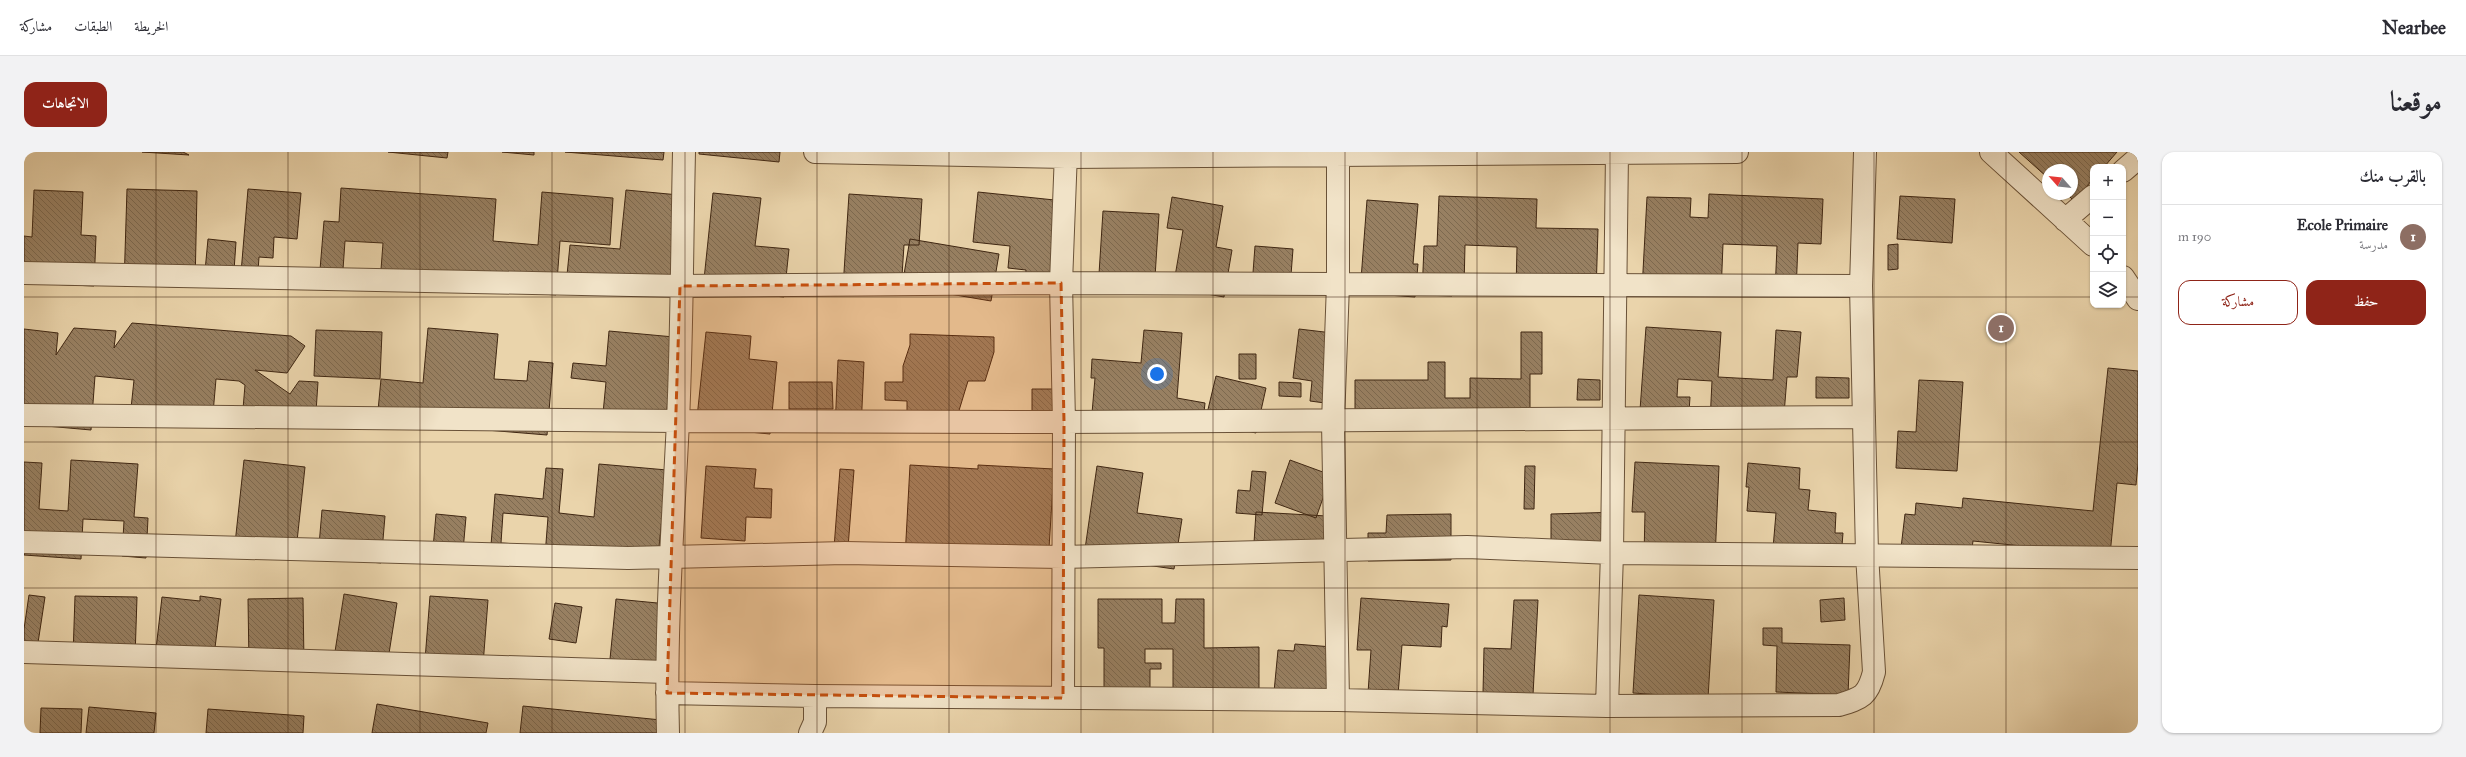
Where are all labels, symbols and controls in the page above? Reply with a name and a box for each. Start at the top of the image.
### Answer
text: Nearbee [2382,16,2446,39]
text: مشاركة [20,18,52,35]
text: الطبقات [74,18,112,35]
text: الخريطة [134,18,168,35]
button: الاتجاهات [24,82,107,127]
text: موقعنا [2390,84,2442,119]
north arrow [2042,164,2078,200]
map controls [2090,164,2126,308]
button: + [2090,164,2126,200]
text: بالقرب منك [2360,166,2426,187]
button: − [2090,200,2126,236]
text: Ecole Primaire [2297,216,2388,234]
text: 190 m [2178,229,2211,245]
text: 1 [2410,229,2416,245]
button: locate [2090,236,2126,272]
text: مدرسة [2359,237,2388,253]
button: layers [2090,272,2126,308]
button: مشاركة [2178,280,2298,325]
button: حفظ [2306,280,2426,325]
pin: 1 [1988,313,2014,343]
your location [1147,364,1167,384]

